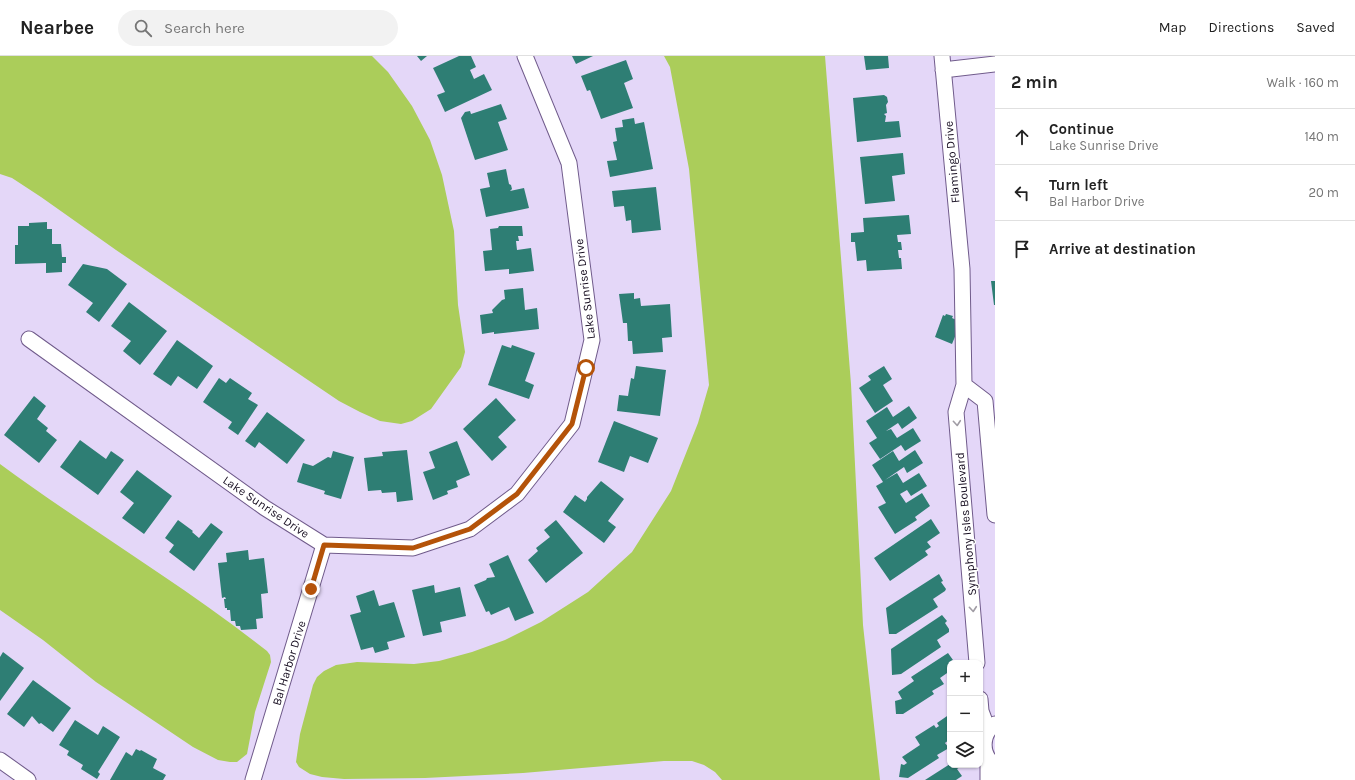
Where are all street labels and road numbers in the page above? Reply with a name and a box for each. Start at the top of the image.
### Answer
street label: Flamingo Drive [941,120,963,204]
street label: Lake Sunrise Drive [572,238,598,340]
street label: Symphony Isles Boulevard [953,452,979,596]
street label: Lake Sunrise Drive [220,473,312,541]
street label: Bal Harbor Drive [269,619,309,707]

